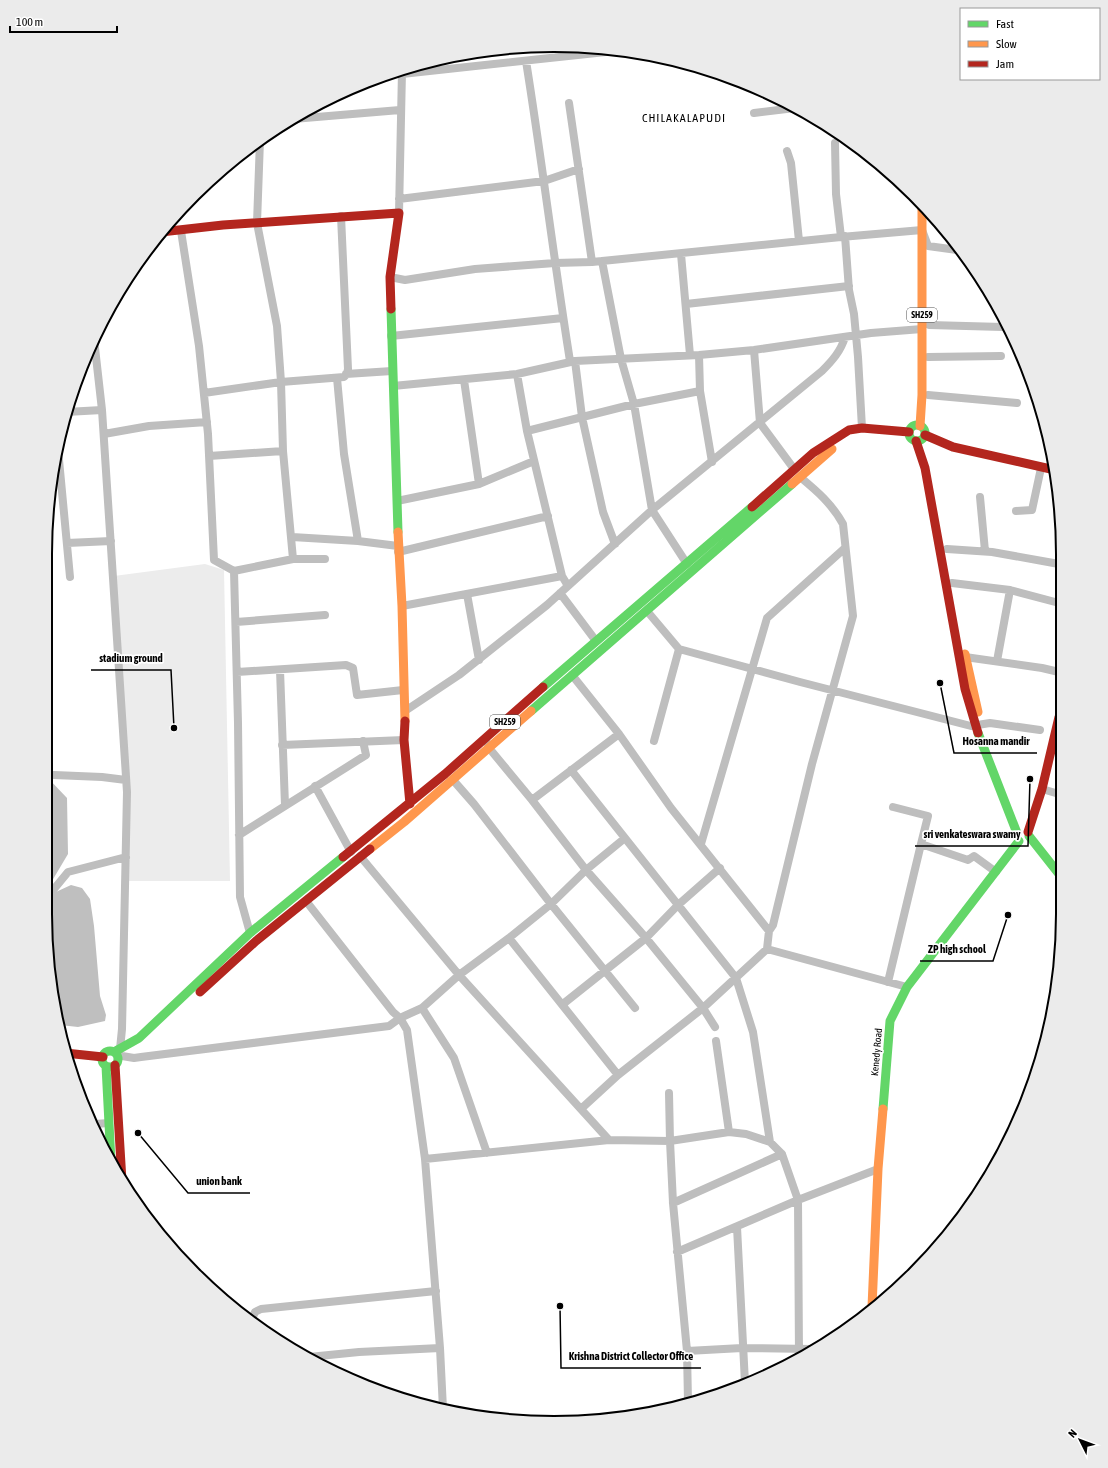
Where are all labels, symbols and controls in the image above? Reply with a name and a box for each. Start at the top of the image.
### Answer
scale bar [10,8,117,34]
legend [960,8,1100,80]
text: 100 m [16,15,43,29]
text: Fast [996,17,1014,31]
text: Slow [996,37,1017,51]
text: Jam [996,57,1014,71]
district label: CHILAKALAPUDI [642,111,726,125]
road number: SH259 [907,308,937,322]
callout: stadium ground [91,647,171,670]
text: stadium ground [99,652,163,664]
road number: SH259 [490,715,520,729]
callout: Hosanna mandir [954,730,1037,753]
text: Hosanna mandir [962,735,1030,747]
callout: sri venkateswara swamy [915,823,1028,846]
text: sri venkateswara swamy [924,828,1021,840]
callout: ZP high school [920,938,993,961]
text: ZP high school [928,943,987,955]
street label: Kenedy Road [869,1027,884,1076]
callout: union bank [188,1170,250,1193]
text: union bank [196,1175,242,1187]
callout: Krishna District Collector Office [561,1345,701,1368]
text: Krishna District Collector Office [569,1350,693,1362]
north arrow [1060,1420,1100,1460]
text: N [1066,1427,1079,1440]

